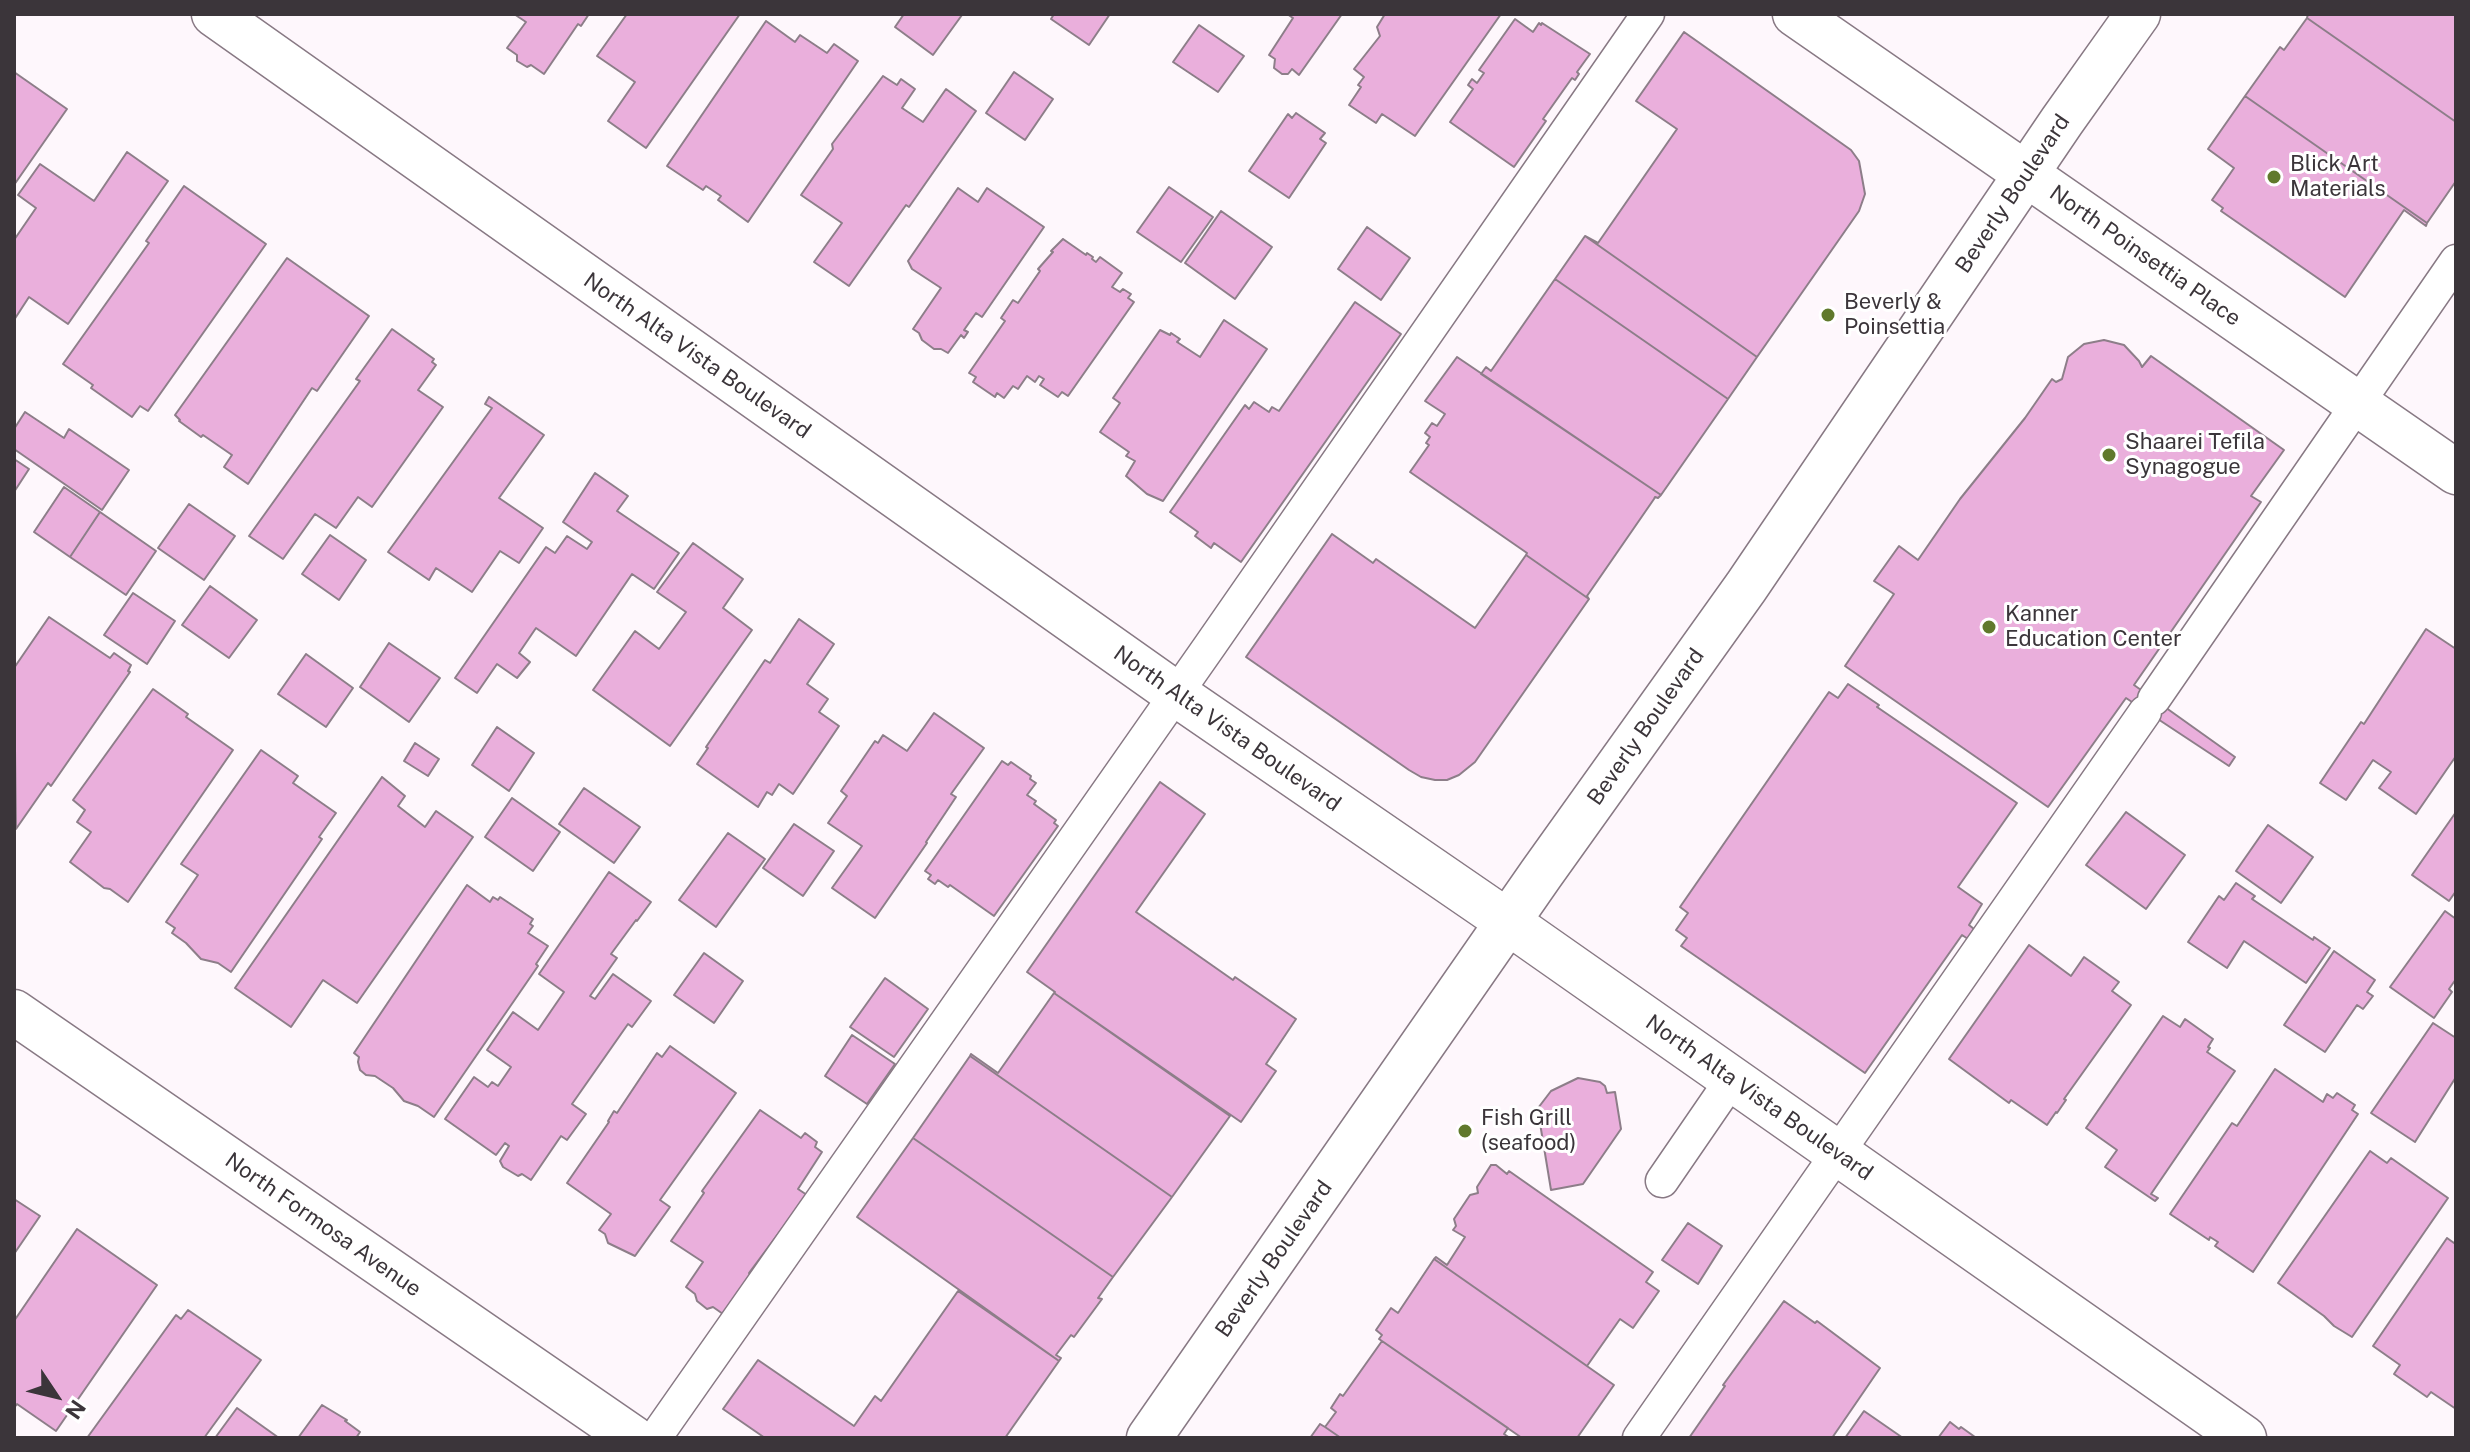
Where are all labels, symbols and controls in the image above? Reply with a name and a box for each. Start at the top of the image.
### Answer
street label: Beverly Boulevard [1950,110,2076,278]
place label: Blick Art Materials [2290,151,2386,202]
marker: Blick Art Materials [2265,168,2283,186]
street label: North Poinsettia Place [2044,180,2246,332]
street label: North Alta Vista Boulevard [578,267,816,445]
place label: Beverly & Poinsettia [1844,289,1945,340]
marker: Beverly & Poinsettia [1819,306,1837,324]
place label: Shaarei Tefila Synagogue [2125,429,2265,480]
marker: Shaarei Tefila Synagogue [2100,446,2118,464]
place label: Kanner Education Center [2005,601,2182,652]
marker: Kanner Education Center [1980,618,1998,636]
street label: North Alta Vista Boulevard [1108,640,1346,818]
street label: Beverly Boulevard [1582,643,1710,811]
street label: North Alta Vista Boulevard [1640,1009,1878,1187]
place label: Fish Grill (seafood) [1481,1105,1576,1156]
marker: Fish Grill (seafood) [1456,1122,1474,1140]
street label: North Formosa Avenue [220,1147,426,1303]
street label: Beverly Boulevard [1210,1175,1338,1343]
north arrow [16,1356,96,1436]
text: N [60,1395,91,1424]

